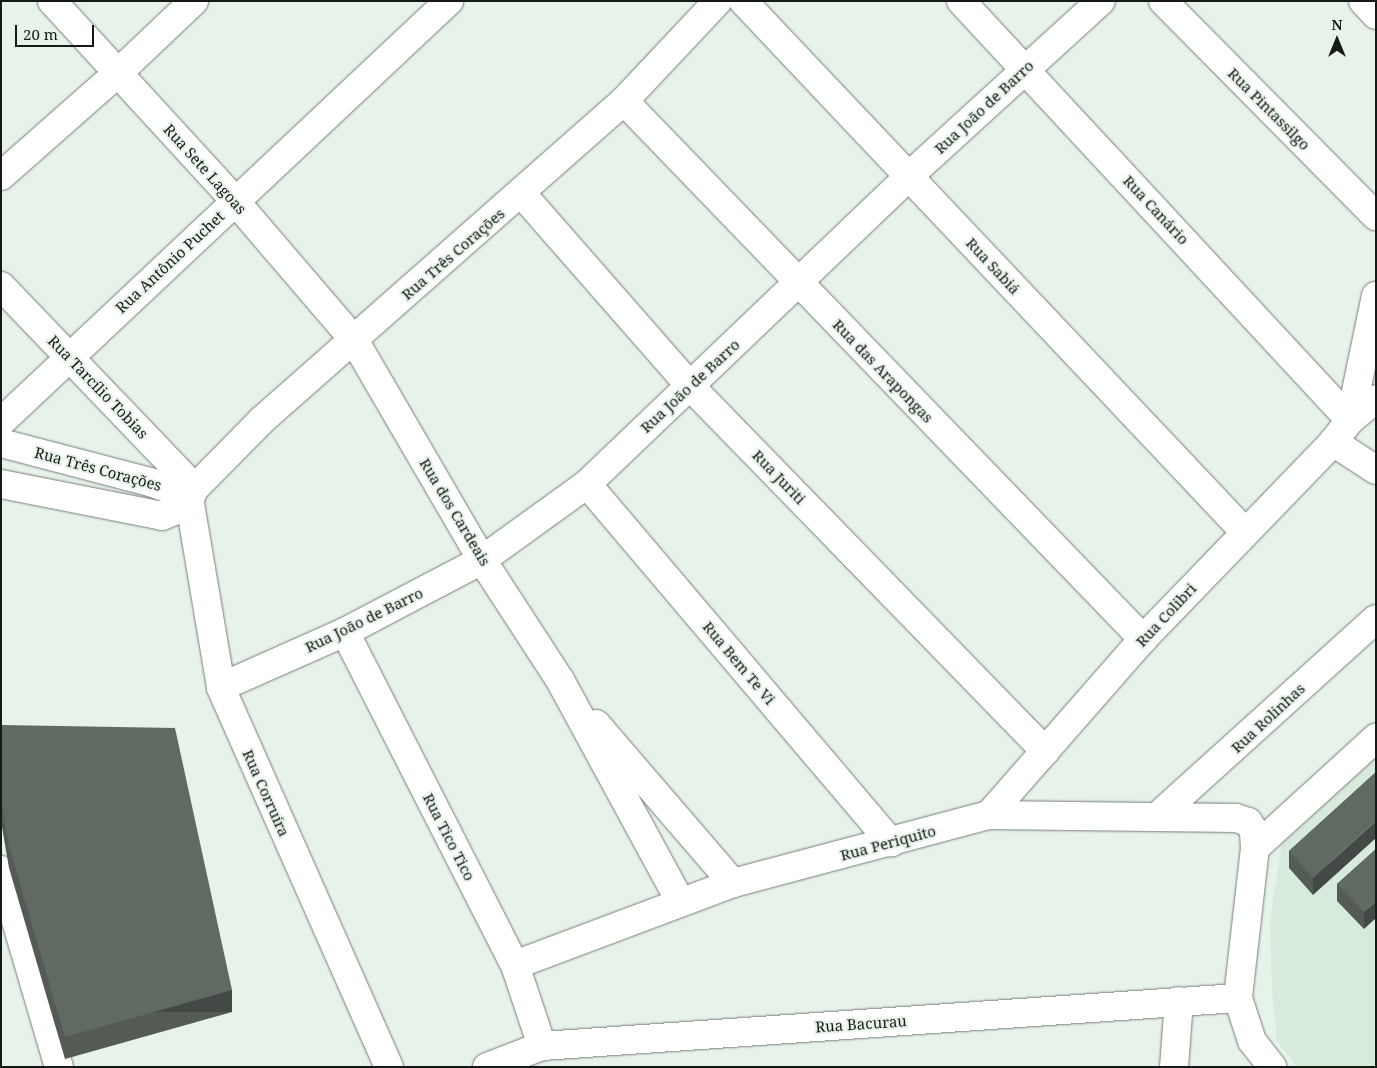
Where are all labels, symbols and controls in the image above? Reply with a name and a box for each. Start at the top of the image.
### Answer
scale bar [18,15,96,47]
north arrow [1312,15,1362,65]
text: N [1331,15,1343,34]
text: 20 m [23,24,58,44]
street label: Rua João de Barro [931,56,1037,158]
street label: Rua Pintassilgo [1224,64,1314,154]
street label: Rua Sete Lagoas [160,120,250,218]
street label: Rua Canário [1119,172,1193,248]
street label: Rua Três Corações [398,204,508,304]
street label: Rua Antônio Puchet [112,207,228,317]
street label: Rua Sabiá [962,234,1024,298]
street label: Rua das Arapongas [829,316,937,426]
street label: Rua Tarcílio Tobias [44,332,152,442]
street label: Rua João de Barro [637,335,743,437]
street label: Rua Três Corações [33,443,163,495]
street label: Rua Juriti [749,446,809,508]
street label: Rua dos Cardeais [416,455,494,569]
street label: Rua Colibri [1132,580,1200,650]
street label: Rua João de Barro [302,584,426,656]
street label: Rua Bem Te Vi [699,618,779,708]
street label: Rua Rolinhas [1227,679,1309,757]
street label: Rua Corruíra [239,747,293,839]
street label: Rua Tico Tico [419,790,479,884]
street label: Rua Periquito [838,822,938,864]
street label: Rua Bacurau [815,1012,907,1036]

